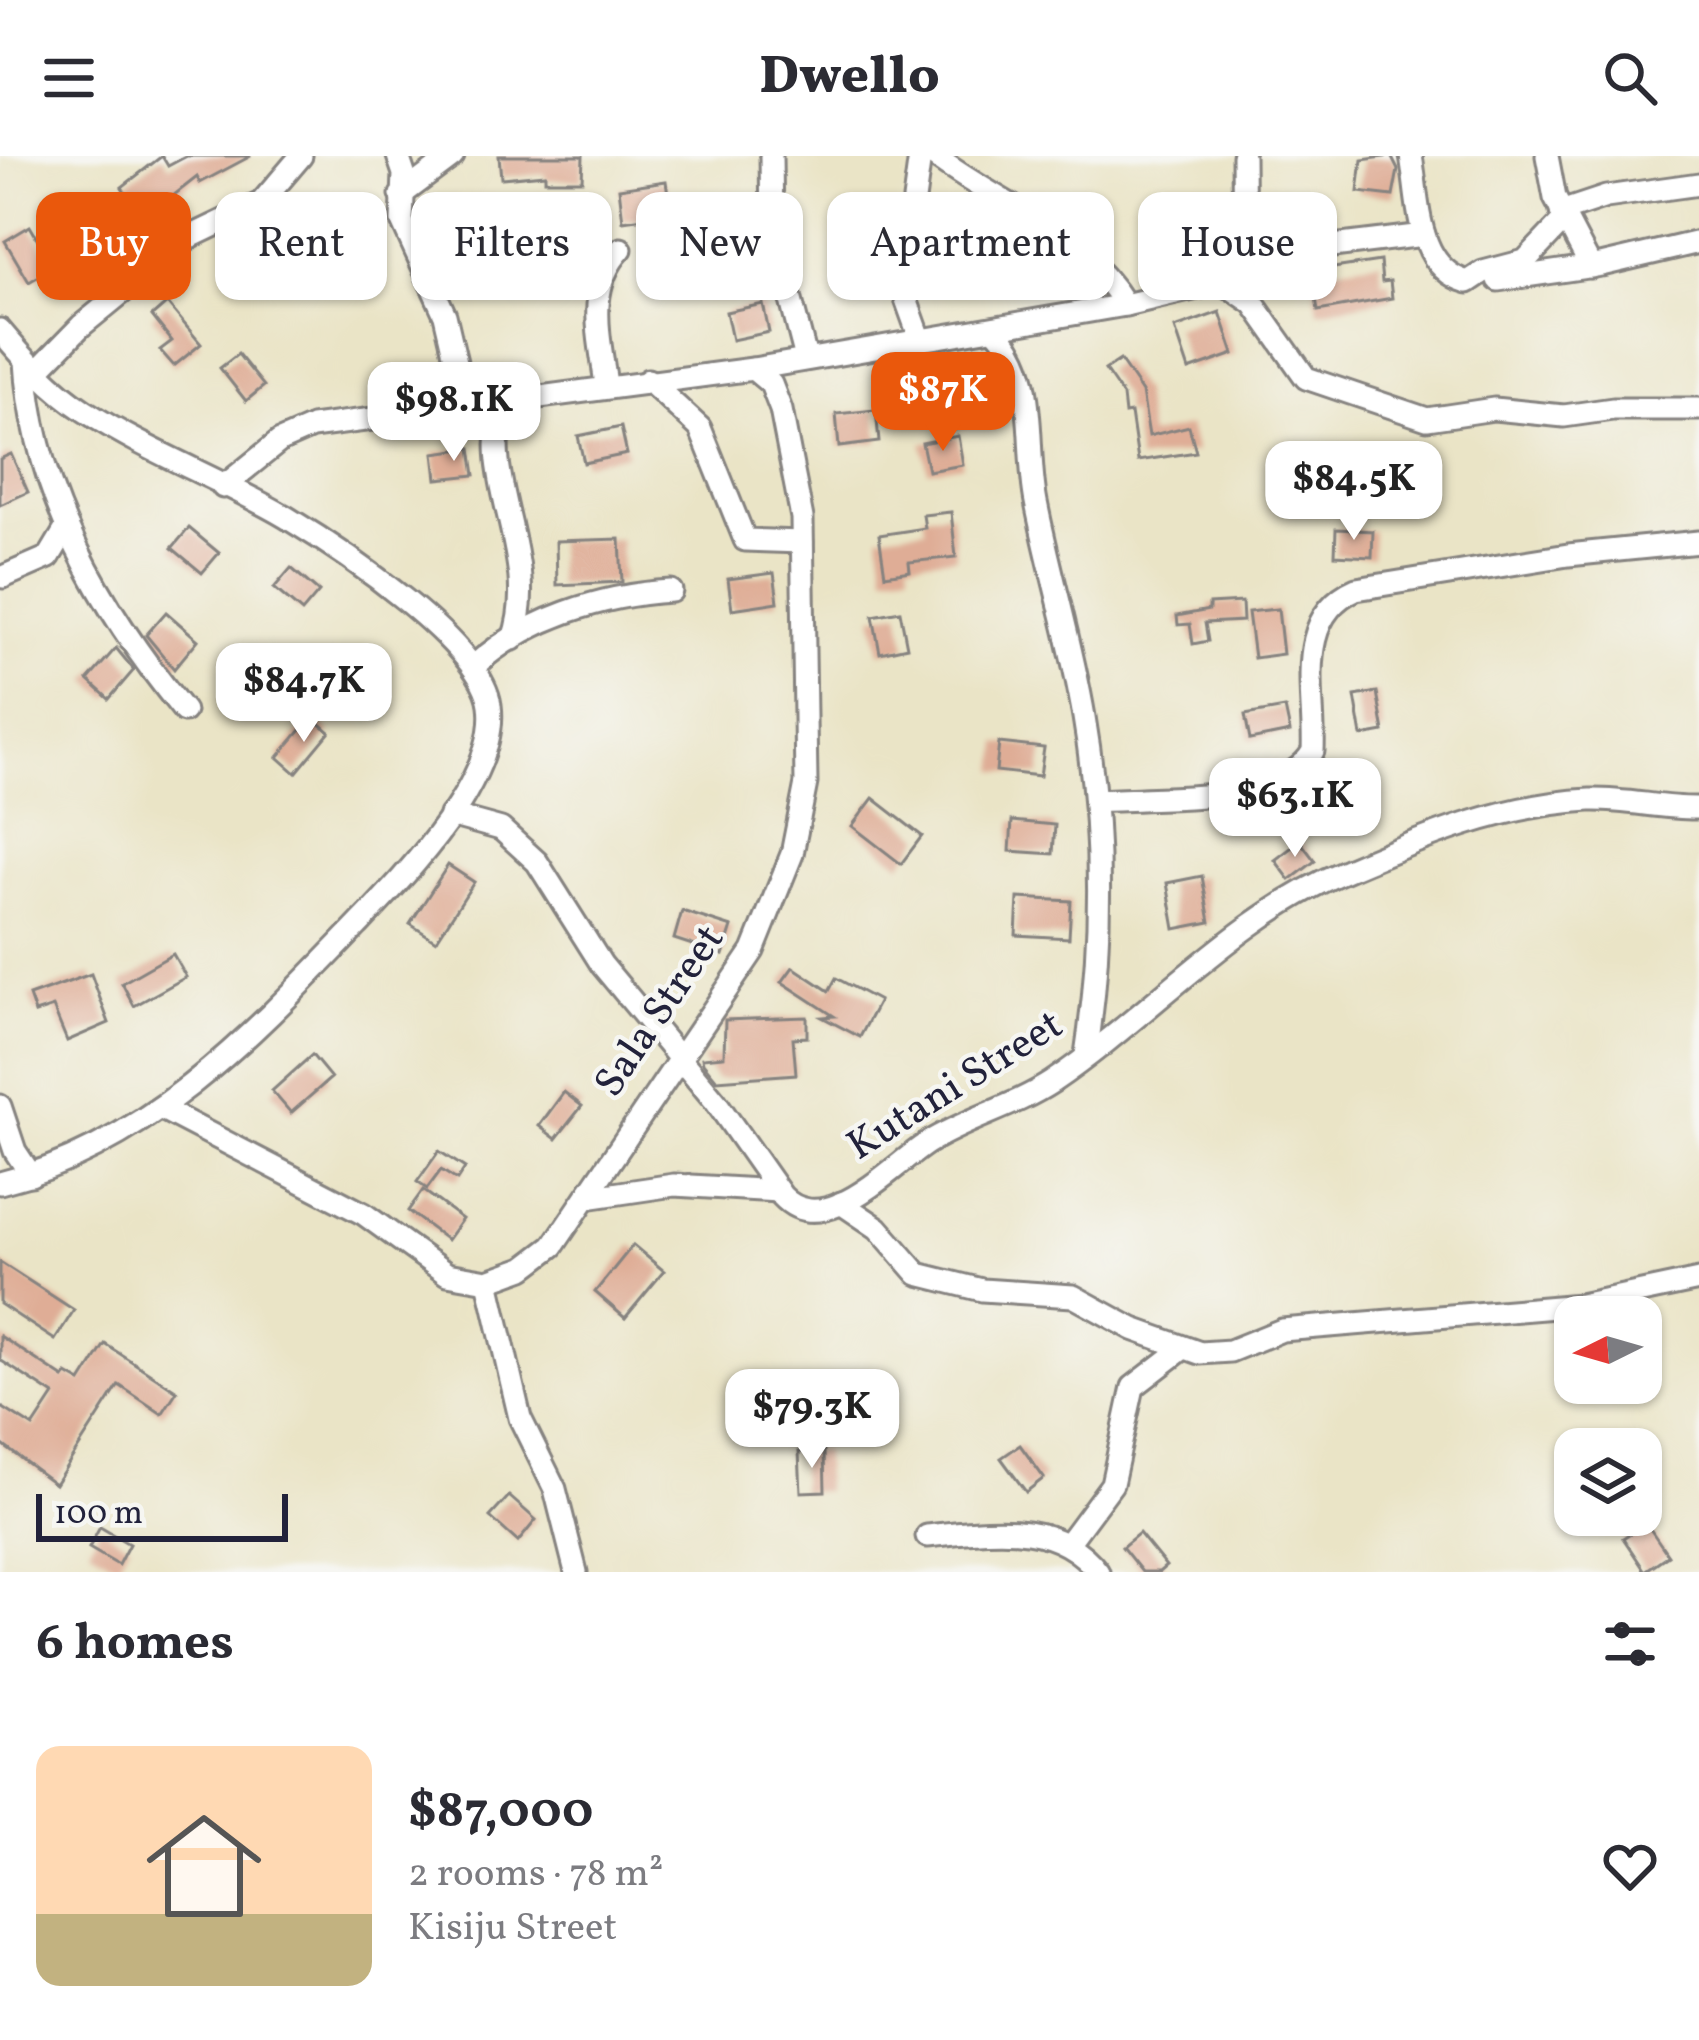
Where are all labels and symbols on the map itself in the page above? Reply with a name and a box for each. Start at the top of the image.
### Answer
pin: $87K [872,352,1014,454]
pin: $98.1K [356,362,552,464]
pin: $84.5K [1256,441,1452,543]
pin: $84.7K [206,643,402,745]
pin: $63.1K [1197,758,1393,860]
street label: Sala Street [582,914,740,1110]
street label: Kutani Street [837,997,1075,1177]
north arrow [1554,1296,1662,1404]
pin: $79.3K [714,1369,910,1471]
scale bar [36,1488,288,1541]

